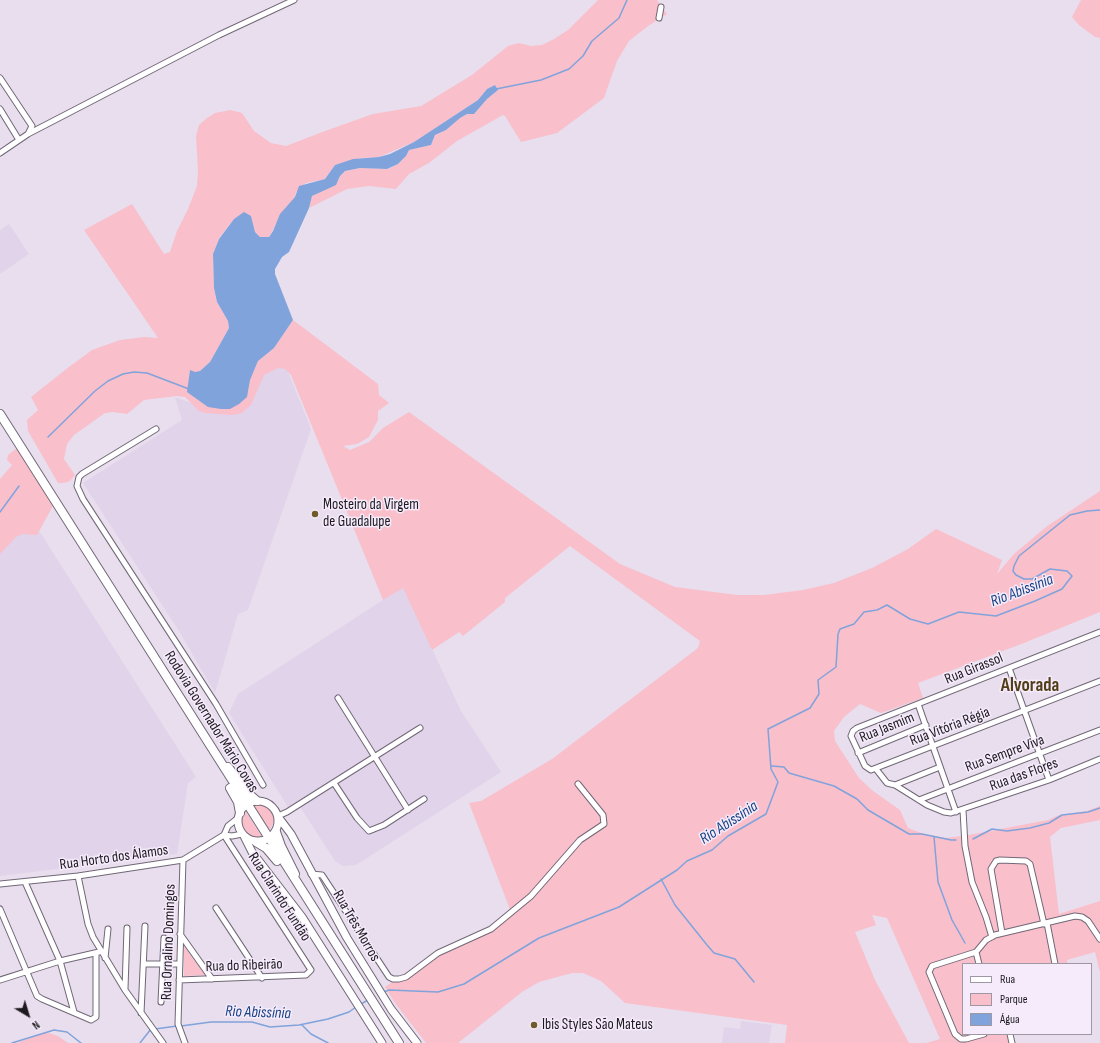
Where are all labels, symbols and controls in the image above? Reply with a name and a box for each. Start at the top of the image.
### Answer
place label: Mosteiro da Virgem de Guadalupe [323,496,419,531]
marker: Mosteiro da Virgem de Guadalupe [310,509,320,519]
water label: Rio Abissínia [988,570,1056,612]
street label: Rodovia Governador Mário Covas [160,648,262,796]
street label: Rua Girassol [942,649,1006,689]
district label: Alvorada [1001,675,1059,697]
street label: Rua Vitória Régia [907,704,993,750]
street label: Rua Jasmim [857,709,917,747]
street label: Rua Sempre Viva [963,731,1047,777]
street label: Rua das Flores [987,754,1061,796]
water label: Rio Abissínia [696,797,762,849]
street label: Rua Horto dos Álamos [59,841,169,875]
street label: Rua Clarindo Fundão [244,849,314,945]
street label: Rua Ornalino Domingos [158,884,180,1000]
street label: Rua Três Morros [328,887,384,965]
street label: Rua do Ribeirão [205,956,283,976]
legend [962,963,1092,1035]
text: Rua [1000,972,1015,987]
text: Parque [1000,992,1028,1007]
north arrow [8,995,48,1035]
water label: Rio Abissínia [225,1002,291,1024]
text: Água [1000,1012,1020,1027]
place label: Ibis Styles São Mateus [542,1016,653,1034]
text: N [29,1018,42,1032]
marker: Ibis Styles São Mateus [529,1020,539,1030]

